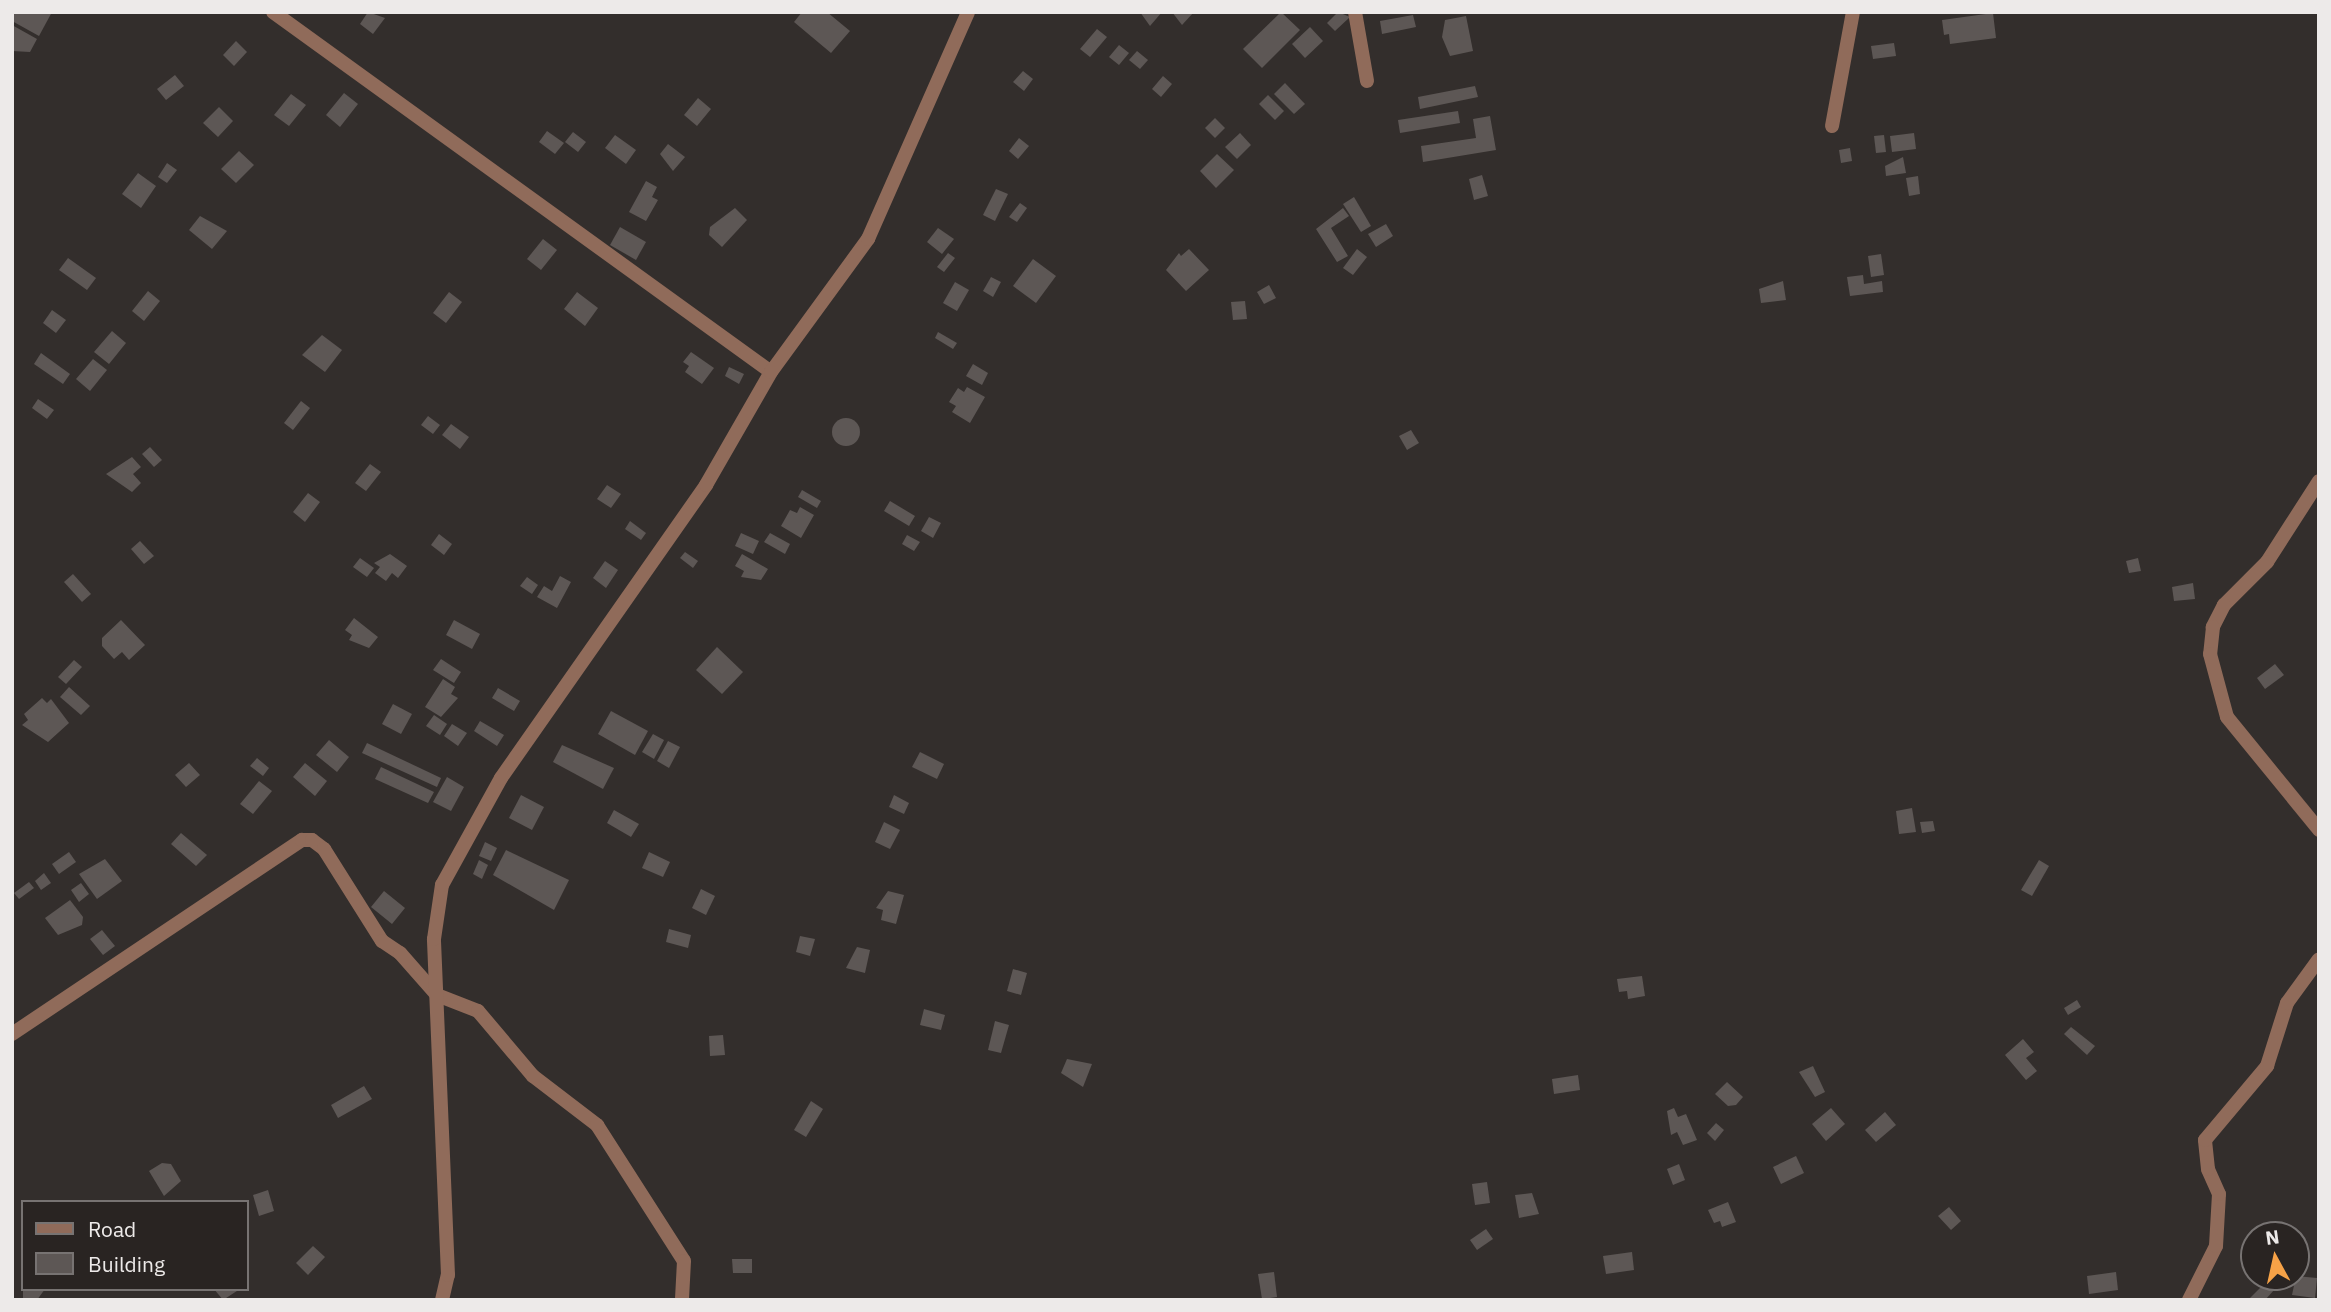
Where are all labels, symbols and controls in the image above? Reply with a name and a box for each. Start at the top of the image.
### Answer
legend [21,1200,248,1291]
text: Road [88,1215,136,1243]
north arrow [2240,1221,2310,1291]
text: N [2264,1224,2281,1250]
text: Building [88,1250,165,1278]

